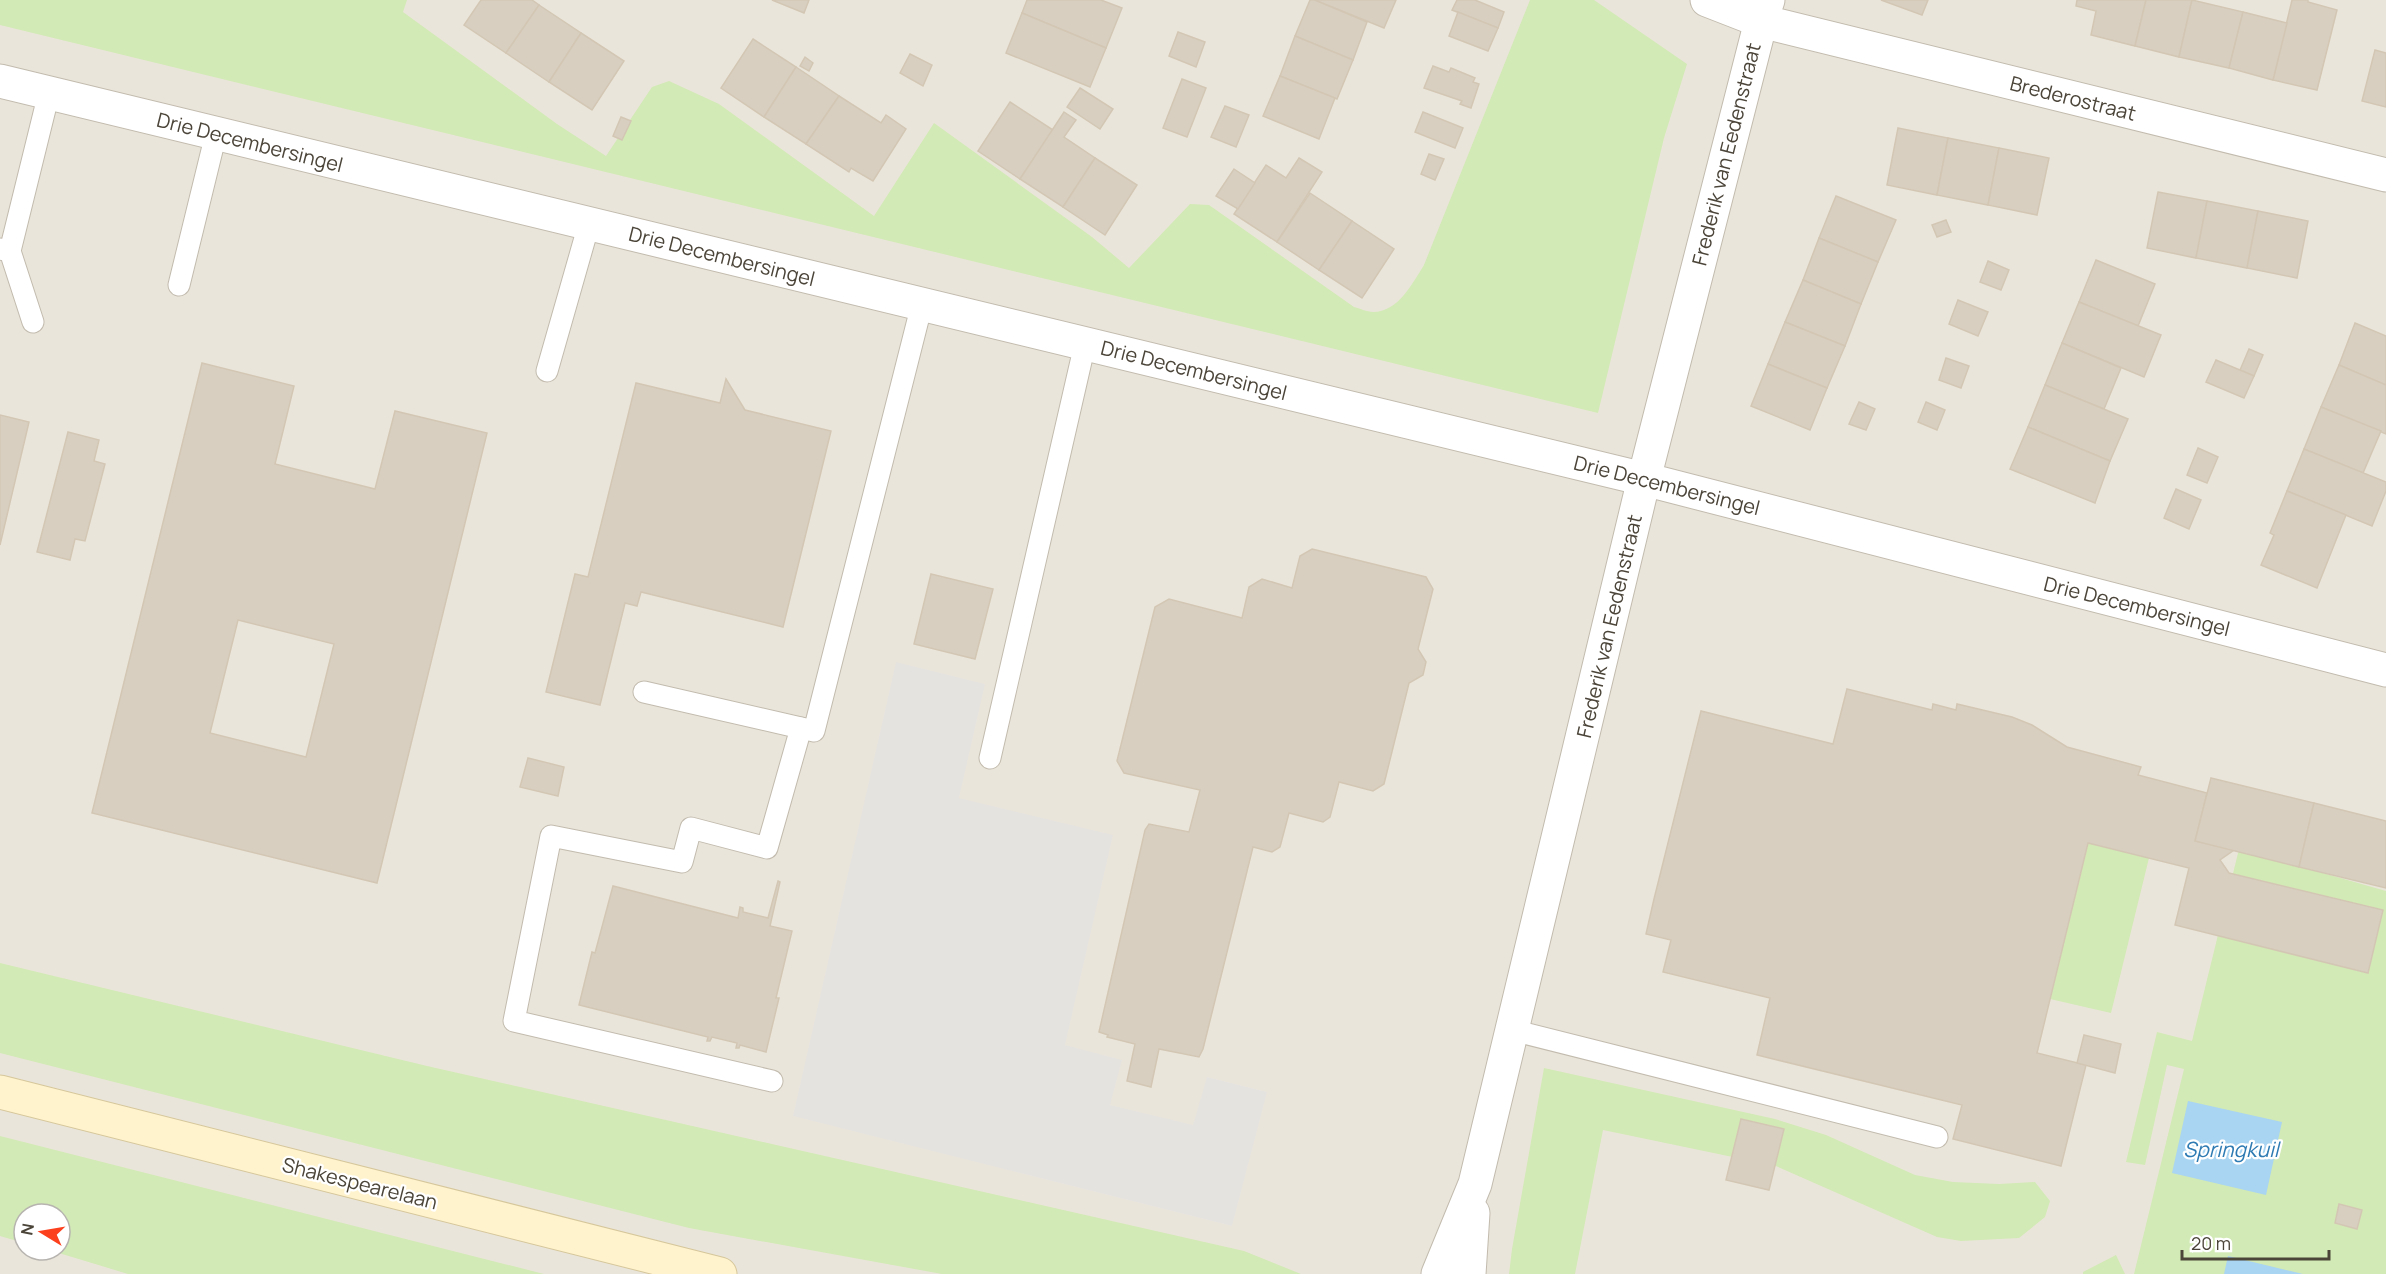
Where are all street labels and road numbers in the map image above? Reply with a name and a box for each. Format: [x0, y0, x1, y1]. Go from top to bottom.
street label: Frederik van Eedenstraat [1685, 40, 1767, 268]
street label: Brederostraat [2007, 69, 2139, 127]
street label: Drie Decembersingel [154, 106, 346, 178]
street label: Drie Decembersingel [626, 220, 818, 292]
street label: Drie Decembersingel [1098, 334, 1290, 406]
street label: Drie Decembersingel [1571, 449, 1763, 521]
street label: Frederik van Eedenstraat [1570, 512, 1648, 740]
street label: Drie Decembersingel [2041, 570, 2233, 642]
street label: Shakespearelaan [280, 1151, 440, 1215]

